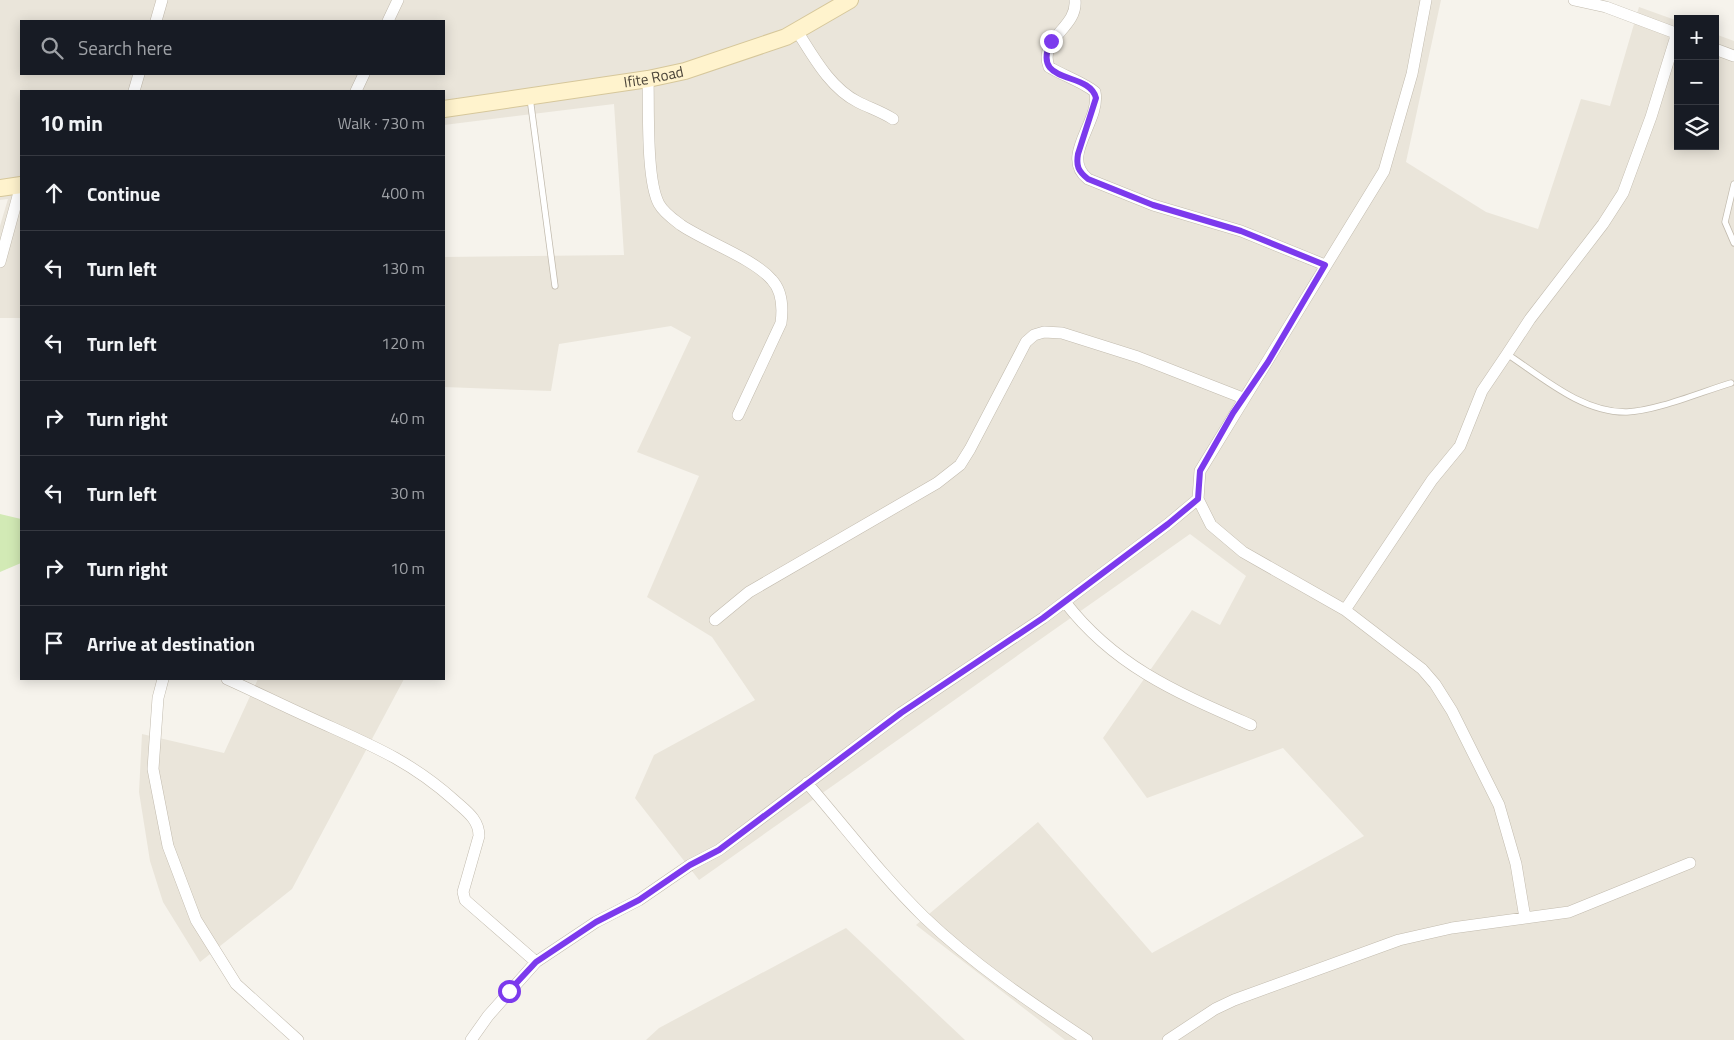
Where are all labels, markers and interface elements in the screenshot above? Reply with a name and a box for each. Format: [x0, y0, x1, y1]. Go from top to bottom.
map controls [1674, 15, 1719, 150]
button: + [1674, 15, 1719, 60]
search box [20, 20, 445, 75]
route end [1040, 30, 1063, 53]
text: Search here [78, 33, 172, 62]
icon: search [38, 34, 66, 62]
street label: Ifite Road [622, 60, 686, 93]
button: − [1674, 60, 1719, 105]
button: layers [1674, 105, 1719, 150]
text: 10 min [40, 107, 103, 139]
text: Walk · 730 m [337, 111, 425, 135]
icon: ahead [40, 179, 68, 207]
text: Continue [87, 179, 160, 208]
text: 400 m [381, 181, 425, 205]
icon: left [40, 254, 68, 282]
text: Turn left [87, 254, 157, 283]
text: 130 m [381, 256, 425, 280]
icon: left [40, 329, 68, 357]
text: Turn left [87, 329, 157, 358]
text: 120 m [381, 331, 425, 355]
icon: right [40, 404, 68, 432]
text: Turn right [87, 404, 168, 433]
text: 40 m [390, 406, 425, 430]
icon: left [40, 479, 68, 507]
text: Turn left [87, 479, 157, 508]
text: 30 m [390, 481, 425, 505]
icon: right [40, 554, 68, 582]
text: Turn right [87, 554, 168, 583]
text: 10 m [390, 556, 425, 580]
icon: arrive [40, 629, 68, 657]
text: Arrive at destination [87, 629, 255, 658]
route start [498, 980, 521, 1003]

